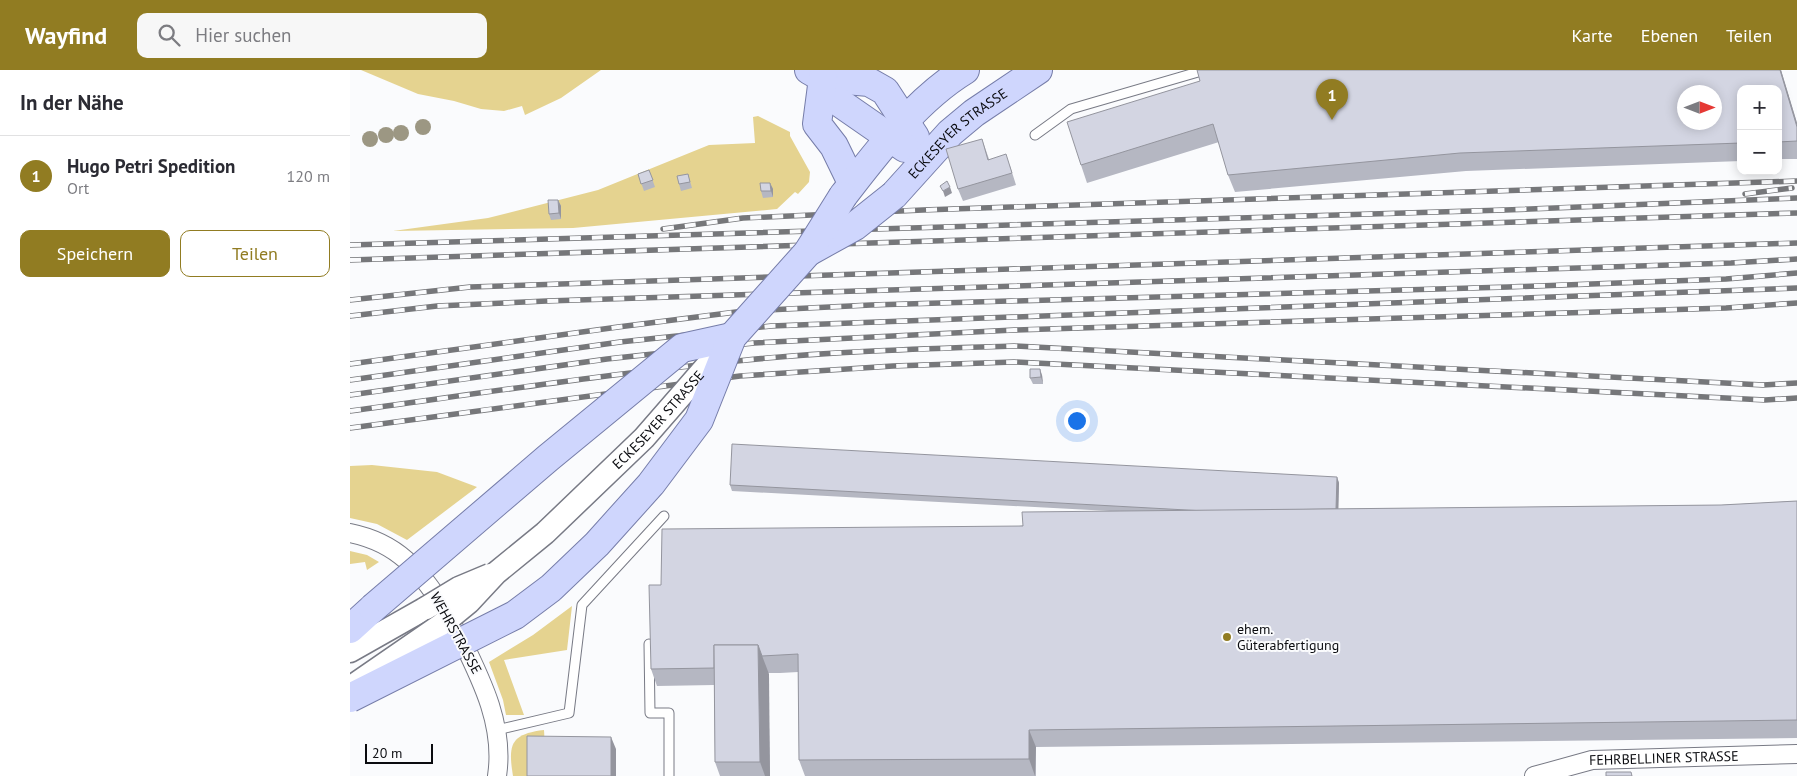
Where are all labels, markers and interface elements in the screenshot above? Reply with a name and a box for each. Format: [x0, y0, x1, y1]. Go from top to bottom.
search box [137, 13, 487, 58]
text: Wayfind [25, 20, 107, 51]
icon: search [155, 21, 183, 49]
text: Hier suchen [195, 23, 292, 47]
text: Karte [1572, 24, 1613, 47]
text: Ebenen [1641, 24, 1698, 47]
text: Teilen [1726, 24, 1772, 47]
pin: 1 [1316, 79, 1348, 120]
street label: ECKESEYER STRASSE [904, 84, 1011, 182]
north arrow [1677, 85, 1722, 130]
map controls [1737, 85, 1782, 175]
button: + [1737, 85, 1782, 130]
text: In der Nähe [20, 89, 124, 116]
button: − [1737, 130, 1782, 175]
text: Hugo Petri Spedition [67, 154, 235, 178]
text: 1 [31, 166, 41, 186]
text: 120 m [287, 166, 330, 186]
text: Ort [67, 178, 89, 198]
button: Speichern [20, 230, 170, 277]
button: Teilen [180, 230, 330, 277]
street label: ECKESEYER STRASSE [608, 367, 708, 473]
your location [1064, 408, 1090, 434]
street label: WEHRSTRASSE [426, 589, 486, 677]
place label: ehem. Güterabfertigung [1237, 620, 1339, 654]
marker: ehem. Güterabfertigung [1221, 631, 1233, 643]
scale bar [365, 741, 432, 764]
text: 20 m [372, 744, 402, 762]
street label: FEHRBELLINER STRASSE [1589, 747, 1739, 769]

